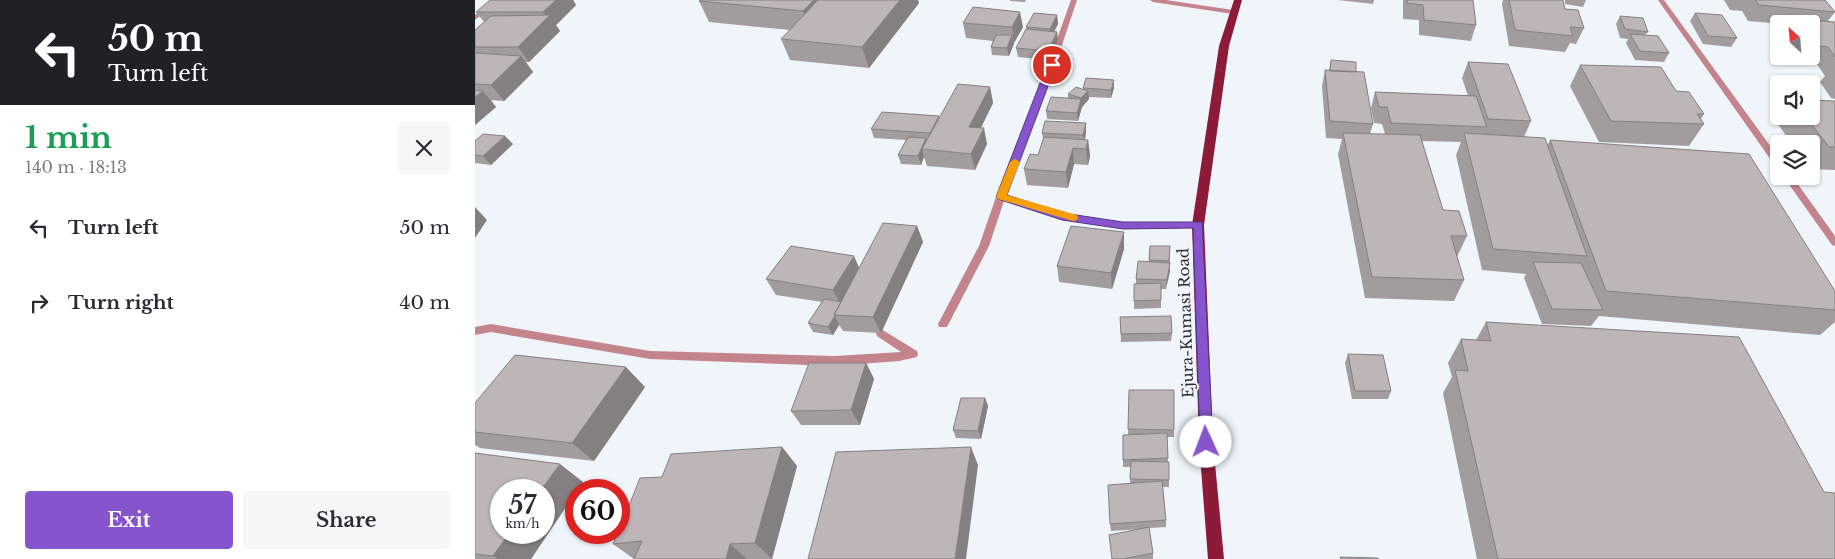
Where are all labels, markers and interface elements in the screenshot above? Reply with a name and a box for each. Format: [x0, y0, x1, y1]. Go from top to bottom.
north arrow [1770, 15, 1820, 65]
map controls [1770, 15, 1820, 185]
text: 50 m [108, 17, 203, 60]
icon: left [25, 20, 90, 85]
pin [1031, 44, 1073, 86]
icon: arrive [1038, 51, 1066, 79]
text: Turn left [108, 60, 208, 87]
button: sound [1770, 75, 1820, 125]
text: 1 min [25, 119, 112, 156]
button: close [398, 122, 450, 174]
button: layers [1770, 135, 1820, 185]
text: 140 m · 18:13 [25, 157, 127, 177]
icon: left [25, 214, 53, 242]
text: Turn left [68, 216, 159, 239]
text: 50 m [400, 216, 450, 239]
street label: Ejura-Kumasi Road [1173, 248, 1198, 398]
icon: right [25, 289, 53, 317]
text: Turn right [68, 291, 174, 314]
text: 40 m [399, 291, 450, 314]
position arrow [1179, 415, 1231, 467]
speed limit sign: 60 [565, 479, 630, 544]
text: 57 [509, 490, 536, 521]
button: Exit [25, 491, 233, 549]
button: Share [243, 491, 450, 549]
text: km/h [505, 516, 540, 531]

